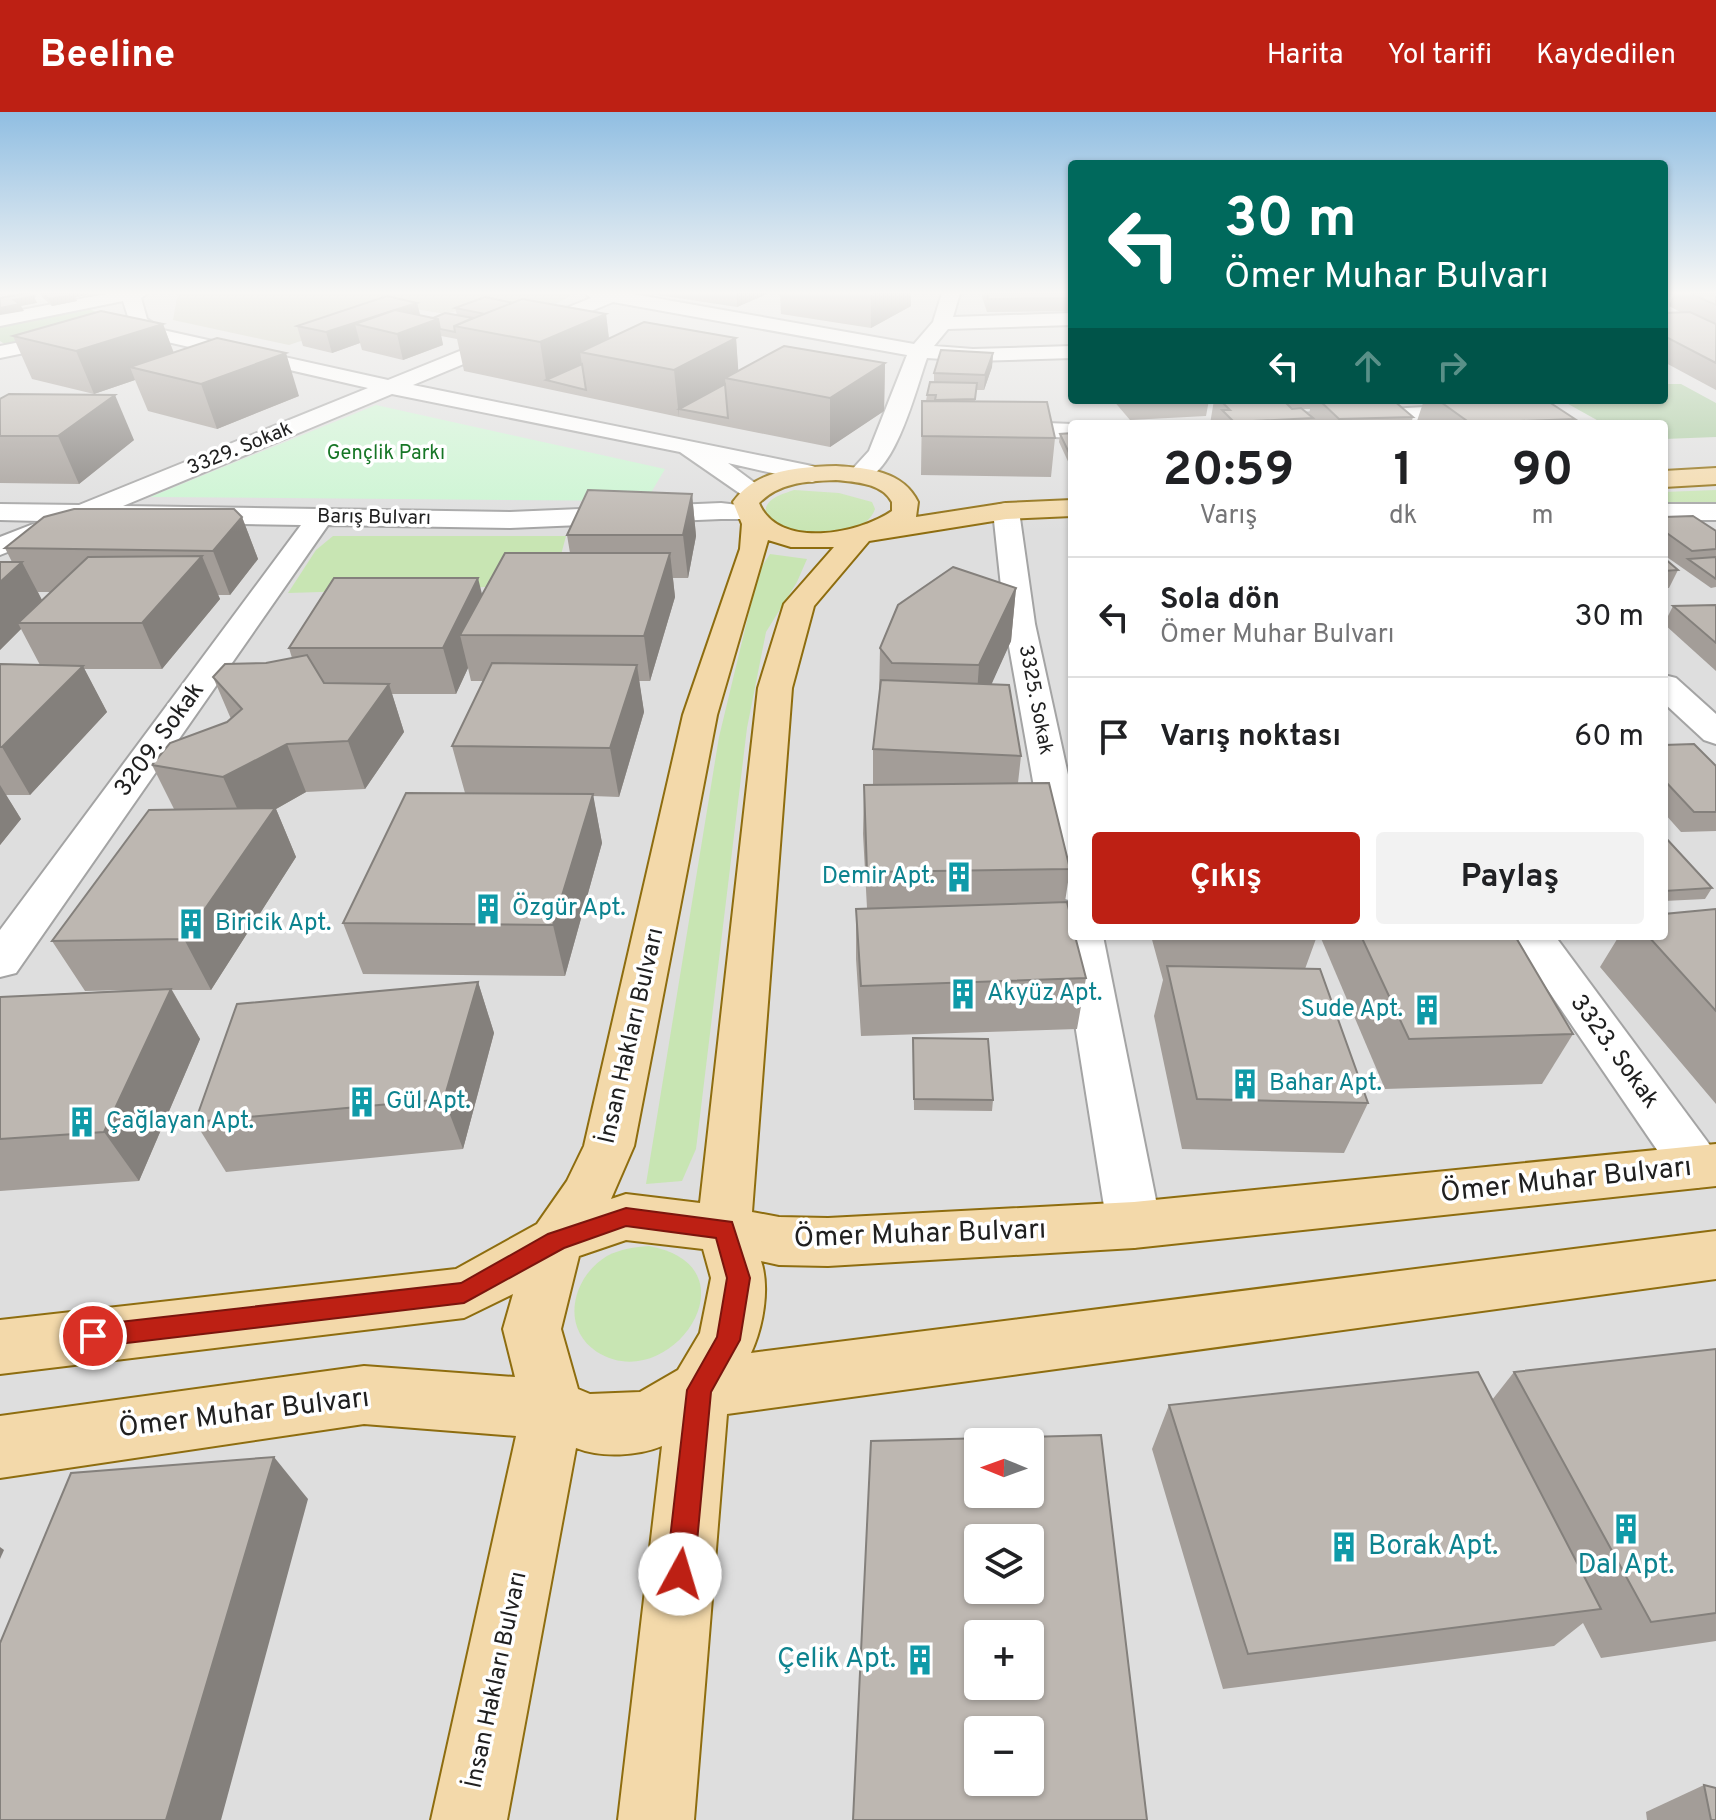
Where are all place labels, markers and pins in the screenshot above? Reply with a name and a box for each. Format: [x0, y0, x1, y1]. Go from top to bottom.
building icon: Demir Apt. [942, 860, 976, 894]
place label: Demir Apt. [822, 862, 935, 892]
building icon: Özgür Apt. [471, 892, 505, 926]
place label: Özgür Apt. [512, 892, 626, 924]
building icon: Biricik Apt. [174, 907, 208, 941]
place label: Biricik Apt. [215, 909, 331, 939]
building icon: Akyüz Apt. [946, 977, 980, 1011]
place label: Akyüz Apt. [987, 979, 1102, 1009]
building icon: Sude Apt. [1410, 993, 1444, 1027]
place label: Sude Apt. [1301, 995, 1403, 1025]
building icon: Bahar Apt. [1228, 1067, 1262, 1101]
place label: Bahar Apt. [1269, 1069, 1382, 1099]
building icon: Gül Apt. [345, 1085, 379, 1119]
place label: Gül Apt. [386, 1087, 471, 1117]
building icon: Çağlayan Apt. [65, 1105, 99, 1139]
place label: Çağlayan Apt. [106, 1107, 254, 1137]
pin [59, 1302, 127, 1370]
building icon: Dal Apt. [1609, 1512, 1643, 1546]
place label: Borak Apt. [1368, 1529, 1498, 1565]
building icon: Borak Apt. [1327, 1530, 1361, 1564]
place label: Dal Apt. [1578, 1548, 1675, 1584]
place label: Çelik Apt. [777, 1642, 896, 1678]
building icon: Çelik Apt. [903, 1643, 937, 1677]

